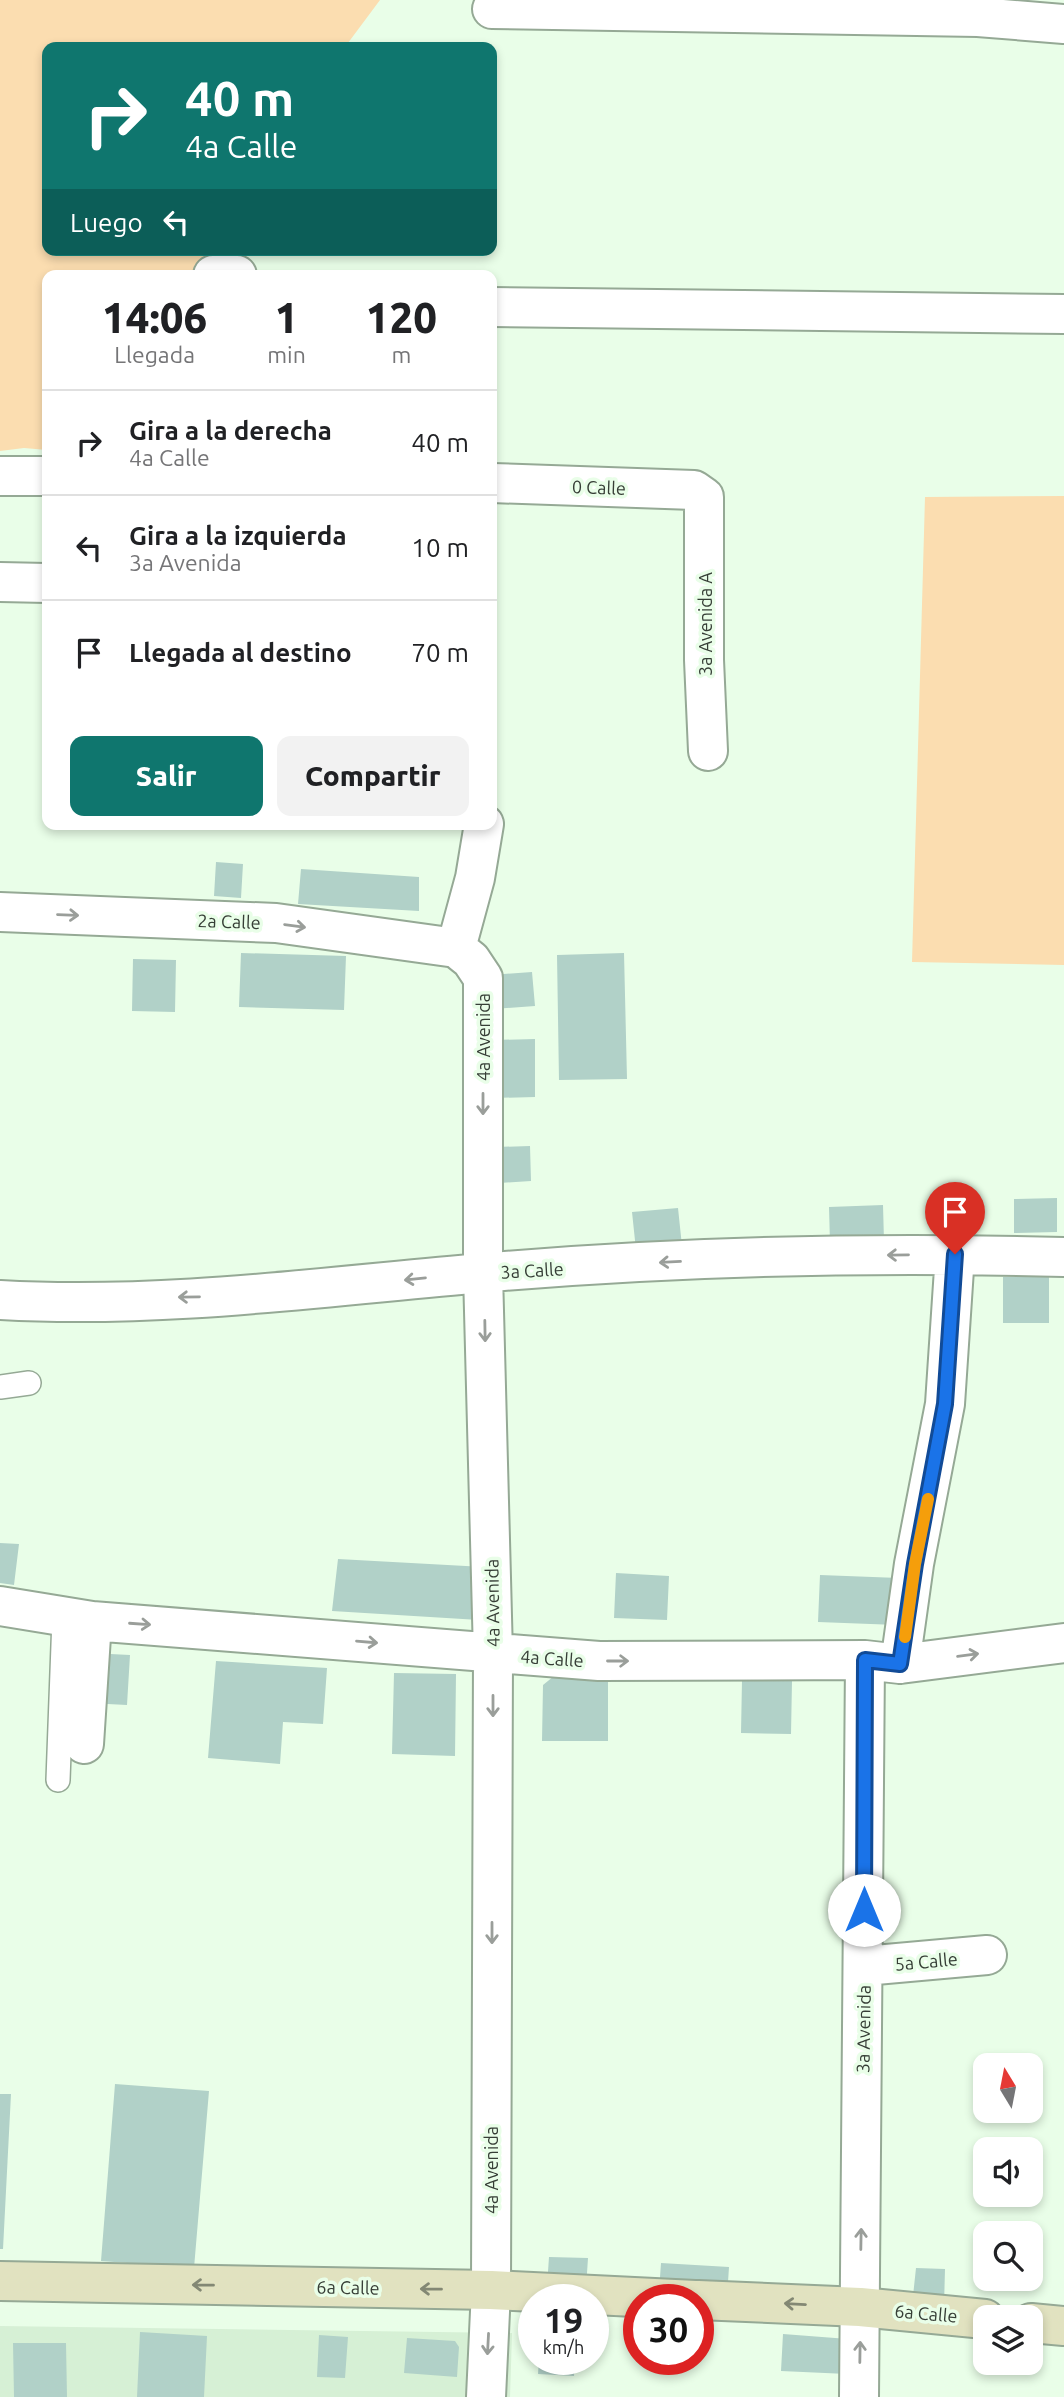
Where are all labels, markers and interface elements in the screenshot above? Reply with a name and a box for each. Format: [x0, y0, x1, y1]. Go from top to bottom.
icon: right [70, 70, 161, 161]
text: 40 m [185, 70, 294, 125]
text: 4a Calle [185, 128, 297, 164]
icon: left [157, 203, 195, 241]
text: Luego [70, 208, 143, 237]
text: 14:06 [102, 294, 207, 341]
text: 1 [275, 294, 298, 341]
text: 120 [366, 294, 437, 341]
text: Llegada [114, 342, 195, 367]
text: min [267, 342, 306, 367]
text: m [391, 342, 411, 367]
text: Gira a la derecha [129, 416, 332, 445]
icon: right [70, 424, 108, 462]
text: 40 m [411, 428, 469, 457]
text: 4a Calle [129, 445, 210, 470]
street label: 0 Calle [572, 476, 626, 498]
text: Gira a la izquierda [129, 521, 347, 550]
icon: left [70, 529, 108, 567]
text: 10 m [411, 533, 469, 562]
text: 3a Avenida [129, 550, 242, 575]
street label: 3a Avenida A [695, 572, 715, 676]
icon: arrive [70, 634, 108, 672]
text: Llegada al destino [129, 638, 352, 667]
text: 70 m [411, 638, 469, 667]
button: Salir [70, 736, 263, 816]
button: Compartir [277, 736, 469, 816]
one-way arrow [56, 908, 79, 921]
street label: 2a Calle [197, 910, 261, 932]
one-way arrow [283, 920, 306, 933]
street label: 4a Avenida [473, 993, 493, 1081]
one-way arrow [476, 1092, 490, 1115]
pin [925, 1182, 985, 1254]
icon: arrive [936, 1193, 974, 1231]
one-way arrow [887, 1249, 910, 1262]
one-way arrow [659, 1256, 682, 1269]
street label: 3a Calle [500, 1258, 564, 1282]
one-way arrow [405, 1273, 427, 1286]
one-way arrow [177, 1291, 200, 1304]
one-way arrow [478, 1319, 491, 1342]
street label: 4a Avenida [481, 1559, 503, 1647]
one-way arrow [129, 1618, 151, 1631]
one-way arrow [355, 1636, 378, 1649]
street label: 4a Calle [520, 1646, 584, 1670]
one-way arrow [956, 1649, 978, 1662]
one-way arrow [607, 1654, 630, 1668]
one-way arrow [486, 1694, 500, 1717]
position arrow [827, 1873, 901, 1947]
one-way arrow [485, 1921, 499, 1944]
street label: 5a Calle [894, 1948, 958, 1974]
street label: 3a Avenida [852, 1985, 874, 2073]
north arrow [973, 2053, 1043, 2123]
map controls [973, 2053, 1043, 2375]
street label: 4a Avenida [481, 2126, 501, 2214]
button: sound [973, 2137, 1043, 2207]
button: search [973, 2221, 1043, 2291]
one-way arrow [854, 2228, 868, 2251]
street label: 6a Calle [316, 2276, 380, 2298]
one-way arrow [192, 2278, 215, 2291]
one-way arrow [420, 2282, 443, 2296]
speed limit sign: 30 [623, 2284, 714, 2375]
one-way arrow [784, 2298, 807, 2311]
text: 19 [544, 2300, 583, 2340]
street label: 6a Calle [894, 2300, 958, 2326]
button: layers [973, 2305, 1043, 2375]
one-way arrow [482, 2332, 495, 2355]
text: km/h [543, 2337, 584, 2357]
one-way arrow [853, 2341, 866, 2364]

